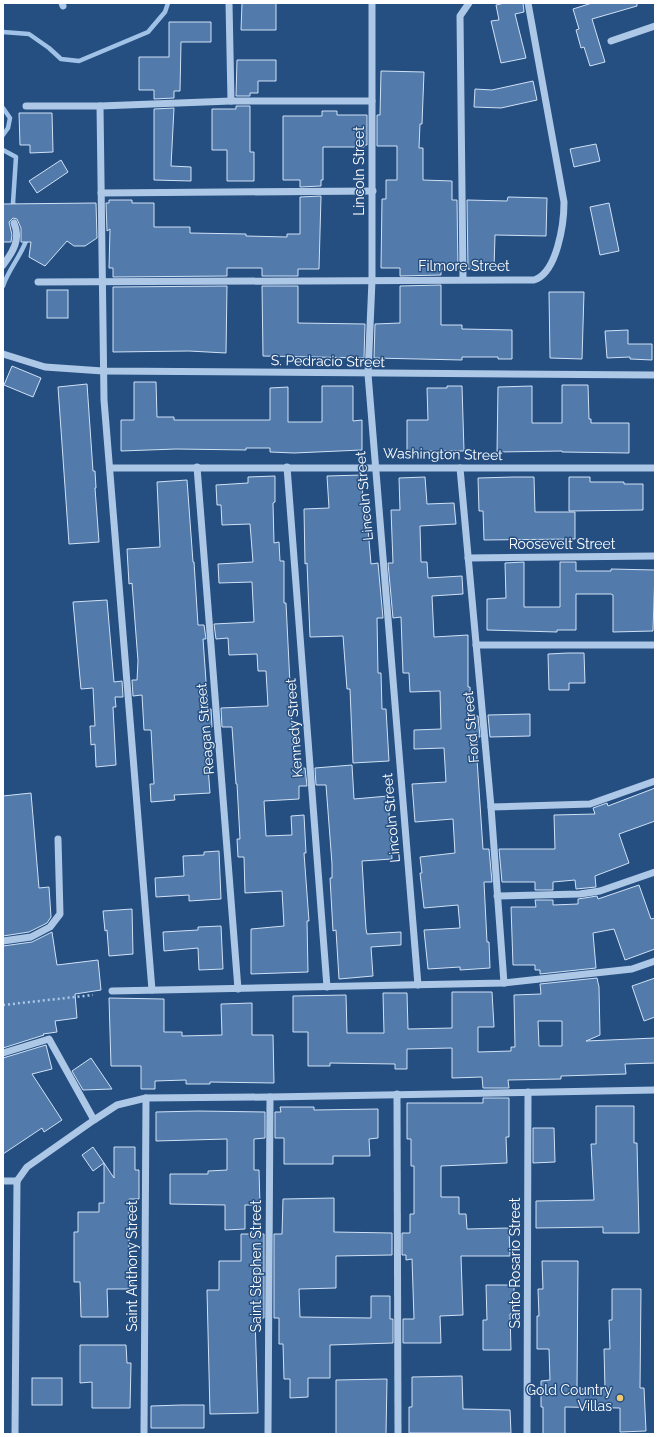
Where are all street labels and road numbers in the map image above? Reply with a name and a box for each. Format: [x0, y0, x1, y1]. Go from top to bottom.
street label: Lincoln Street [351, 126, 367, 216]
street label: Filmore Street [418, 258, 510, 274]
street label: S. Pedracio Street [271, 352, 386, 370]
street label: Washington Street [383, 445, 503, 463]
street label: Lincoln Street [352, 450, 376, 541]
street label: Roosevelt Street [509, 536, 616, 552]
street label: Kennedy Street [283, 677, 305, 778]
street label: Reagan Street [193, 682, 217, 775]
street label: Ford Street [460, 690, 482, 764]
street label: Lincoln Street [379, 772, 403, 863]
street label: Santo Rosario Street [507, 1197, 523, 1329]
street label: Saint Anthony Street [124, 1200, 140, 1332]
street label: Saint Stephen Street [248, 1200, 264, 1332]

